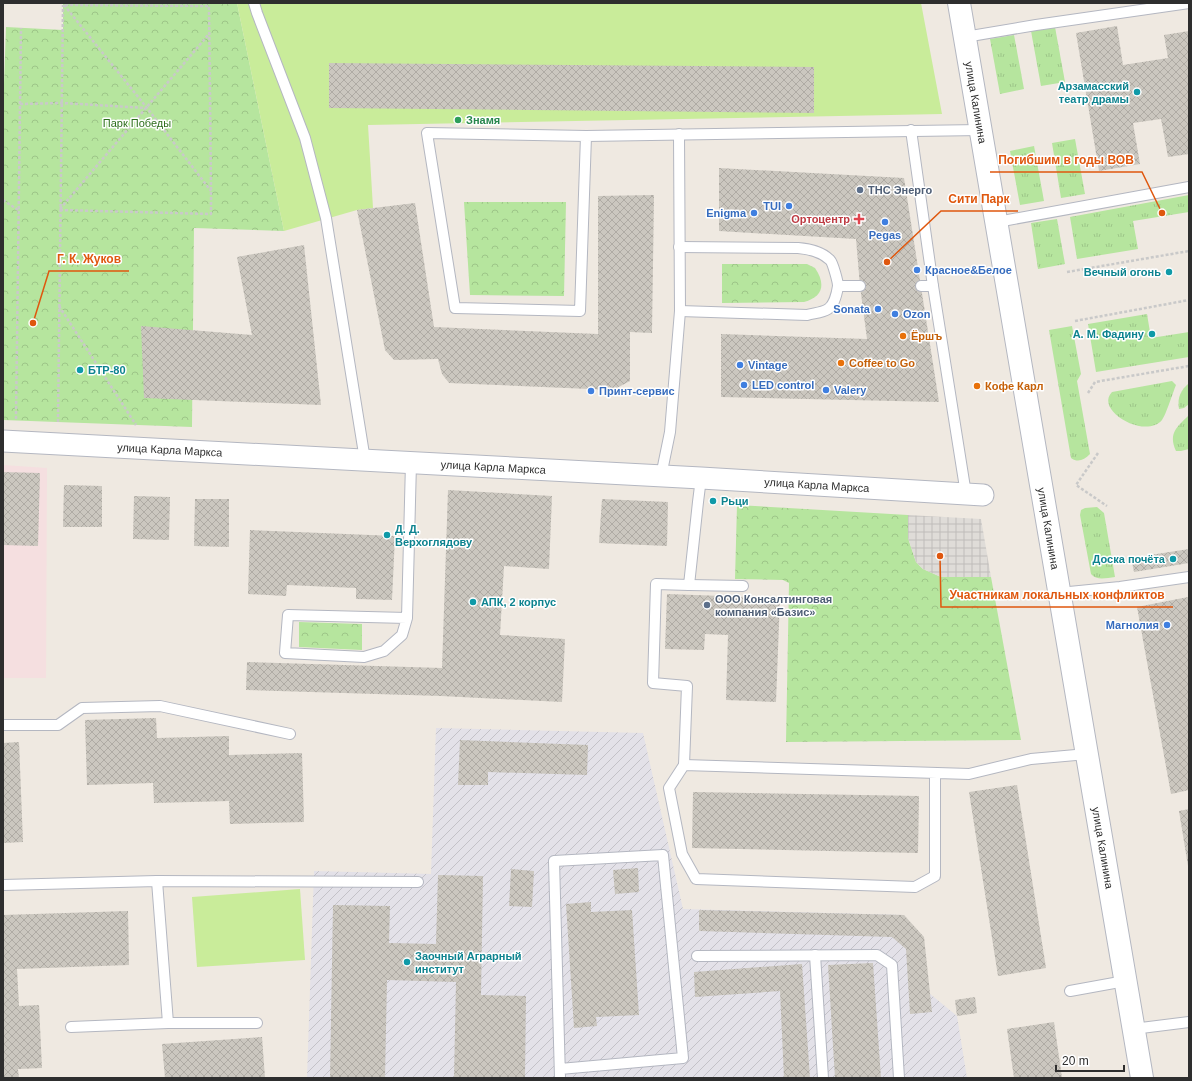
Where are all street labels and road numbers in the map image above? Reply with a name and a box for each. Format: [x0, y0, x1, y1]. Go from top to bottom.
street label: улица Калинина [963, 61, 989, 145]
street label: улица Карла Маркса [117, 441, 224, 459]
street label: улица Карла Маркса [440, 458, 547, 476]
street label: улица Карла Маркса [764, 476, 871, 494]
street label: улица Калинина [1036, 487, 1061, 571]
street label: улица Калинина [1090, 806, 1116, 891]

